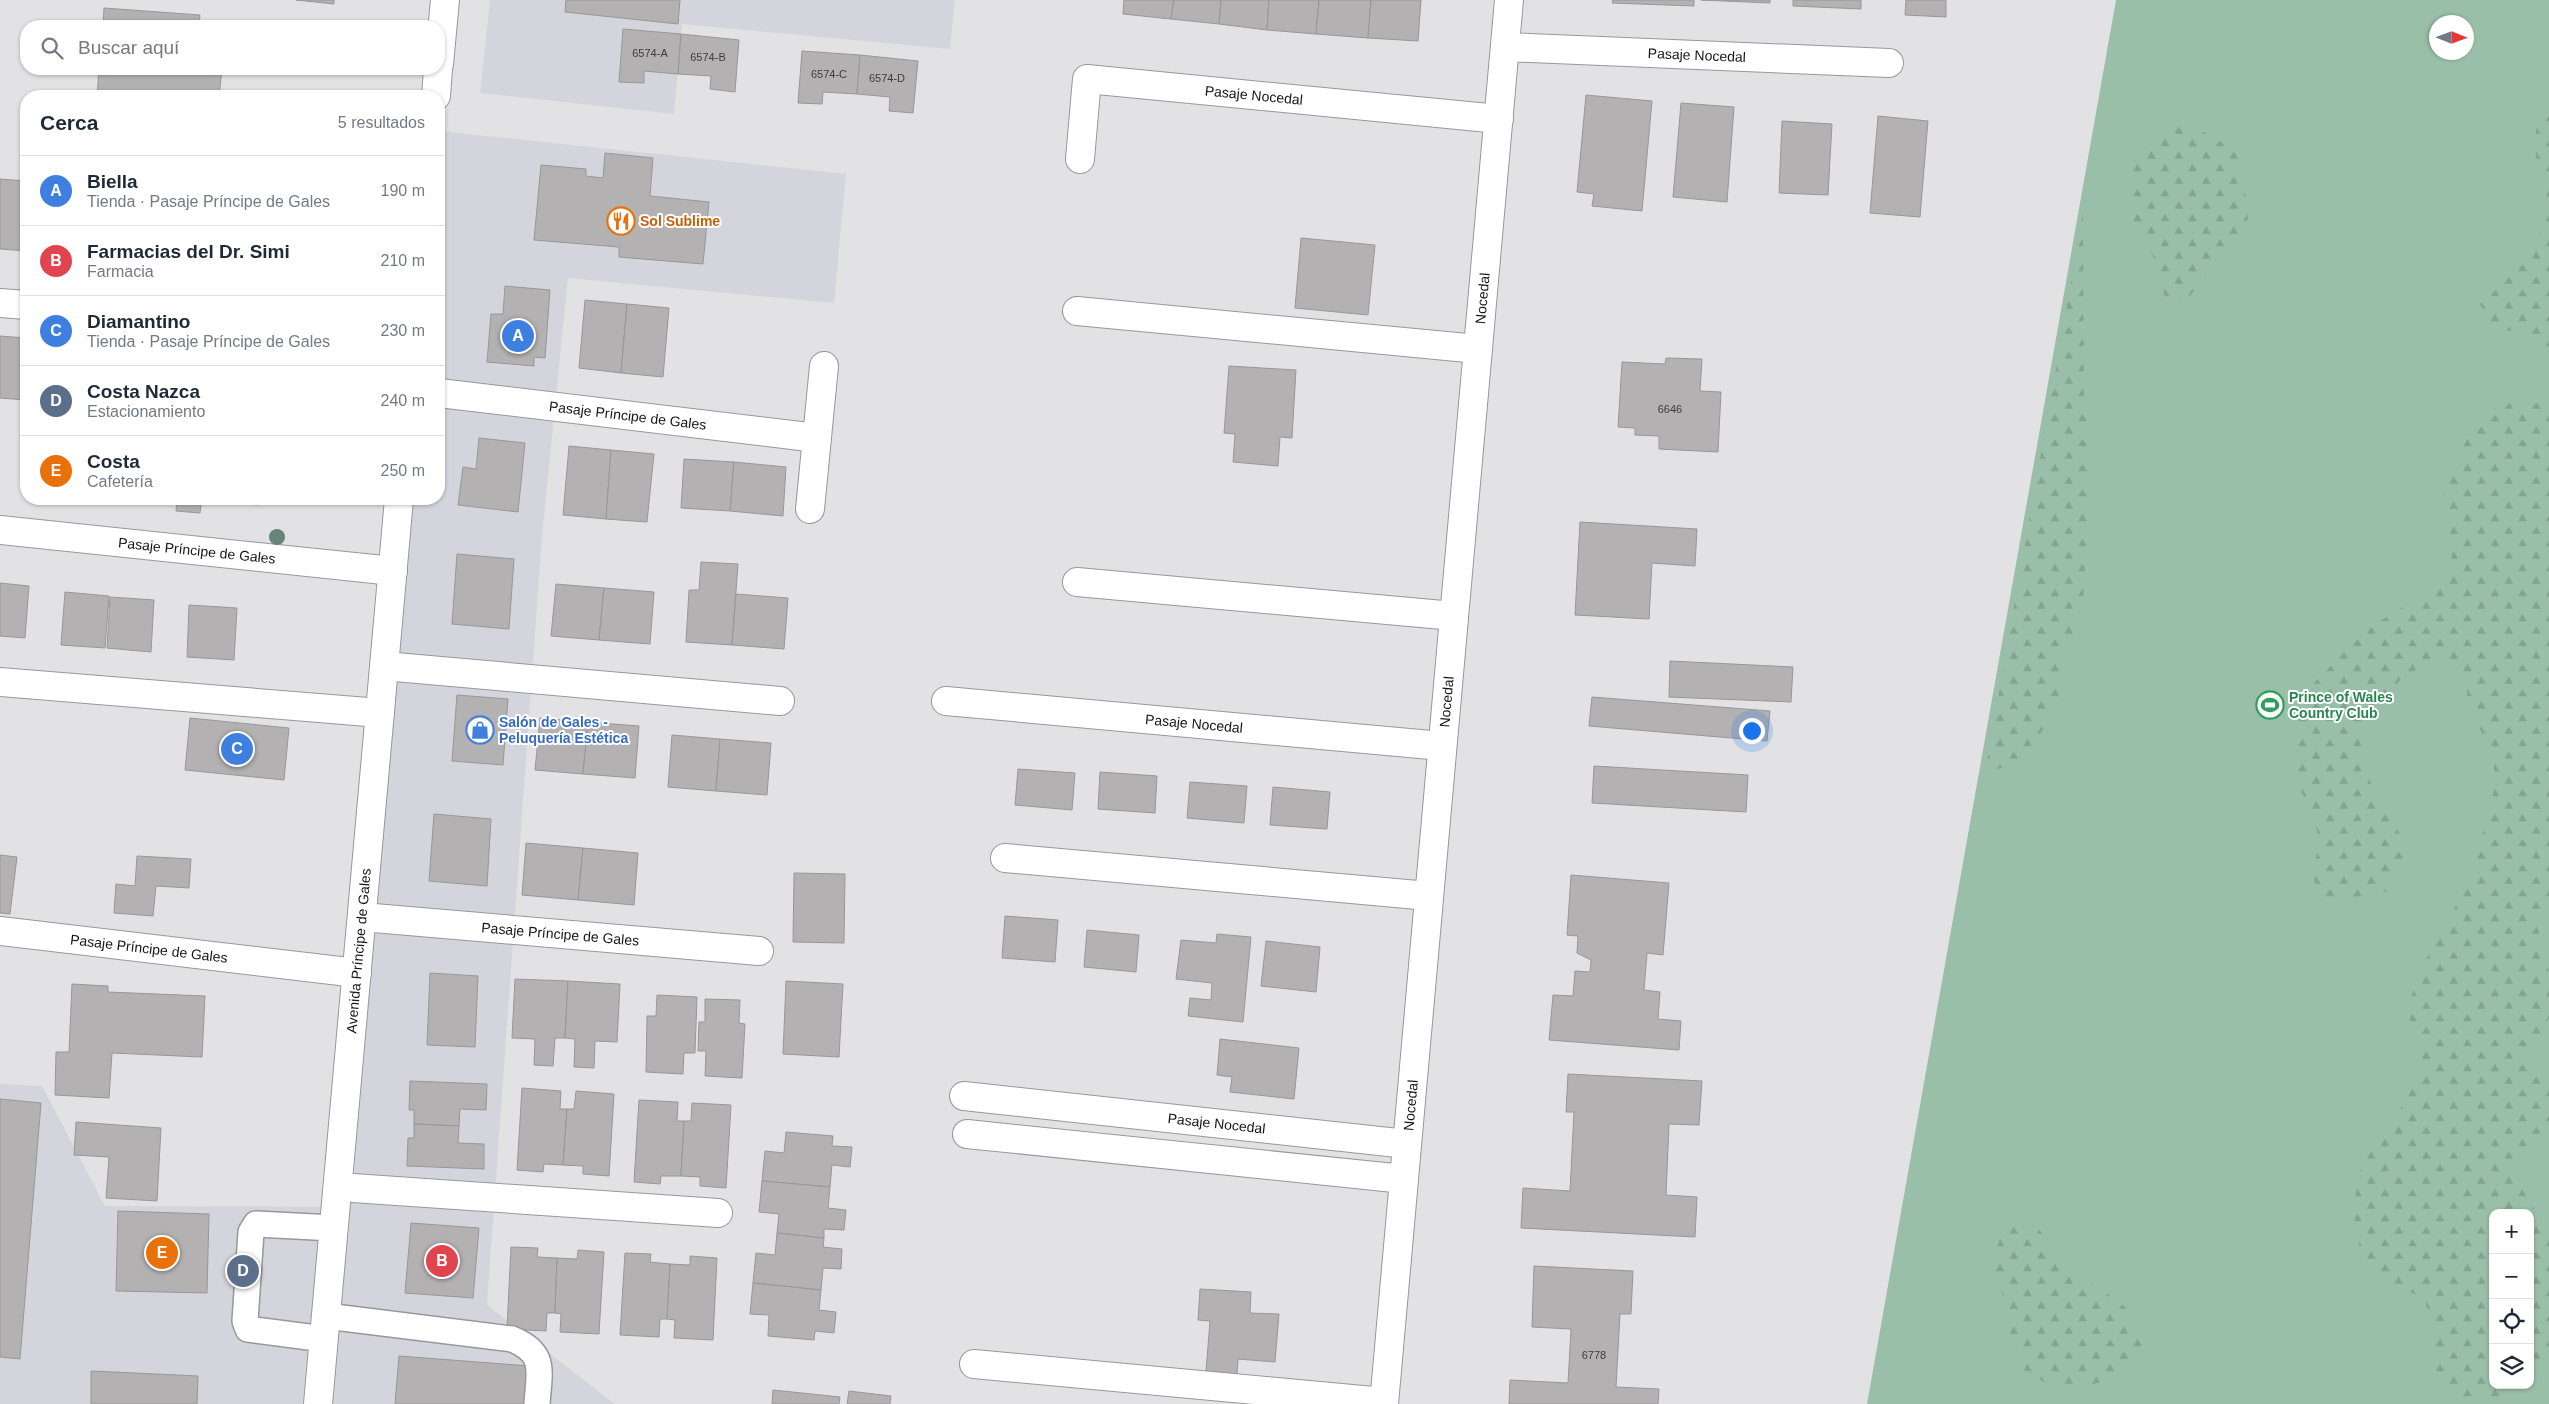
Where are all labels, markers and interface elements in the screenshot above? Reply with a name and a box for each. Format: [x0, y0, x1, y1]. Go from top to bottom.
north arrow [2429, 15, 2474, 60]
search box [20, 20, 445, 75]
icon: search [38, 34, 66, 62]
text: Buscar aquí [78, 37, 179, 58]
street label: Pasaje Nocedal [1647, 45, 1746, 65]
house number: 6574-A [632, 47, 668, 59]
house number: 6574-B [690, 51, 726, 63]
house number: 6574-C [811, 68, 847, 80]
house number: 6574-D [869, 72, 905, 84]
street label: Pasaje Nocedal [1204, 82, 1304, 108]
text: Cerca [40, 111, 98, 134]
text: 5 resultados [338, 114, 425, 131]
text: Biella [87, 171, 138, 192]
text: A [50, 182, 62, 199]
text: 190 m [381, 182, 425, 199]
text: Tienda · Pasaje Príncipe de Gales [87, 193, 330, 210]
restaurant icon: Sol Sublime [606, 206, 636, 236]
place label: Sol Sublime [640, 213, 720, 229]
text: Farmacias del Dr. Simi [87, 241, 290, 262]
text: B [50, 252, 62, 269]
text: 210 m [381, 252, 425, 269]
text: Farmacia [87, 263, 154, 280]
street label: Nocedal [1472, 272, 1493, 325]
text: Diamantino [87, 311, 190, 332]
pin: A [502, 317, 534, 355]
text: C [50, 322, 62, 339]
text: 230 m [381, 322, 425, 339]
text: Tienda · Pasaje Príncipe de Gales [87, 333, 330, 350]
text: Costa Nazca [87, 381, 200, 402]
text: D [50, 392, 62, 409]
text: 240 m [381, 392, 425, 409]
street label: Pasaje Príncipe de Gales [548, 398, 707, 433]
text: Estacionamiento [87, 403, 205, 420]
house number: 6646 [1658, 403, 1682, 415]
text: Costa [87, 451, 140, 472]
text: E [51, 462, 61, 479]
text: 250 m [381, 462, 425, 479]
text: Cafetería [87, 473, 153, 490]
street label: Pasaje Príncipe de Gales [117, 534, 276, 567]
street label: Nocedal [1436, 675, 1457, 728]
place label: Prince of Wales Country Club [2289, 689, 2393, 721]
sports icon: Prince of Wales Country Club [2255, 690, 2285, 720]
street label: Pasaje Nocedal [1144, 711, 1244, 736]
place label: Salón de Gales - Peluquería Estética [499, 714, 628, 746]
shop icon: Salón de Gales - Peluquería Estética [465, 715, 495, 745]
your location [1739, 718, 1765, 744]
pin: C [221, 730, 253, 768]
street label: Avenida Príncipe de Gales [343, 868, 374, 1034]
street label: Pasaje Príncipe de Gales [481, 919, 640, 949]
street label: Pasaje Príncipe de Gales [70, 931, 228, 966]
street label: Nocedal [1400, 1079, 1421, 1132]
street label: Pasaje Nocedal [1167, 1110, 1266, 1137]
map controls [2489, 1209, 2534, 1389]
button: + [2489, 1209, 2534, 1254]
pin: E [146, 1234, 178, 1272]
pin: B [426, 1242, 458, 1280]
pin: D [227, 1252, 259, 1290]
button: − [2489, 1254, 2534, 1299]
button: locate [2489, 1299, 2534, 1344]
button: layers [2489, 1344, 2534, 1389]
house number: 6778 [1582, 1349, 1606, 1361]

